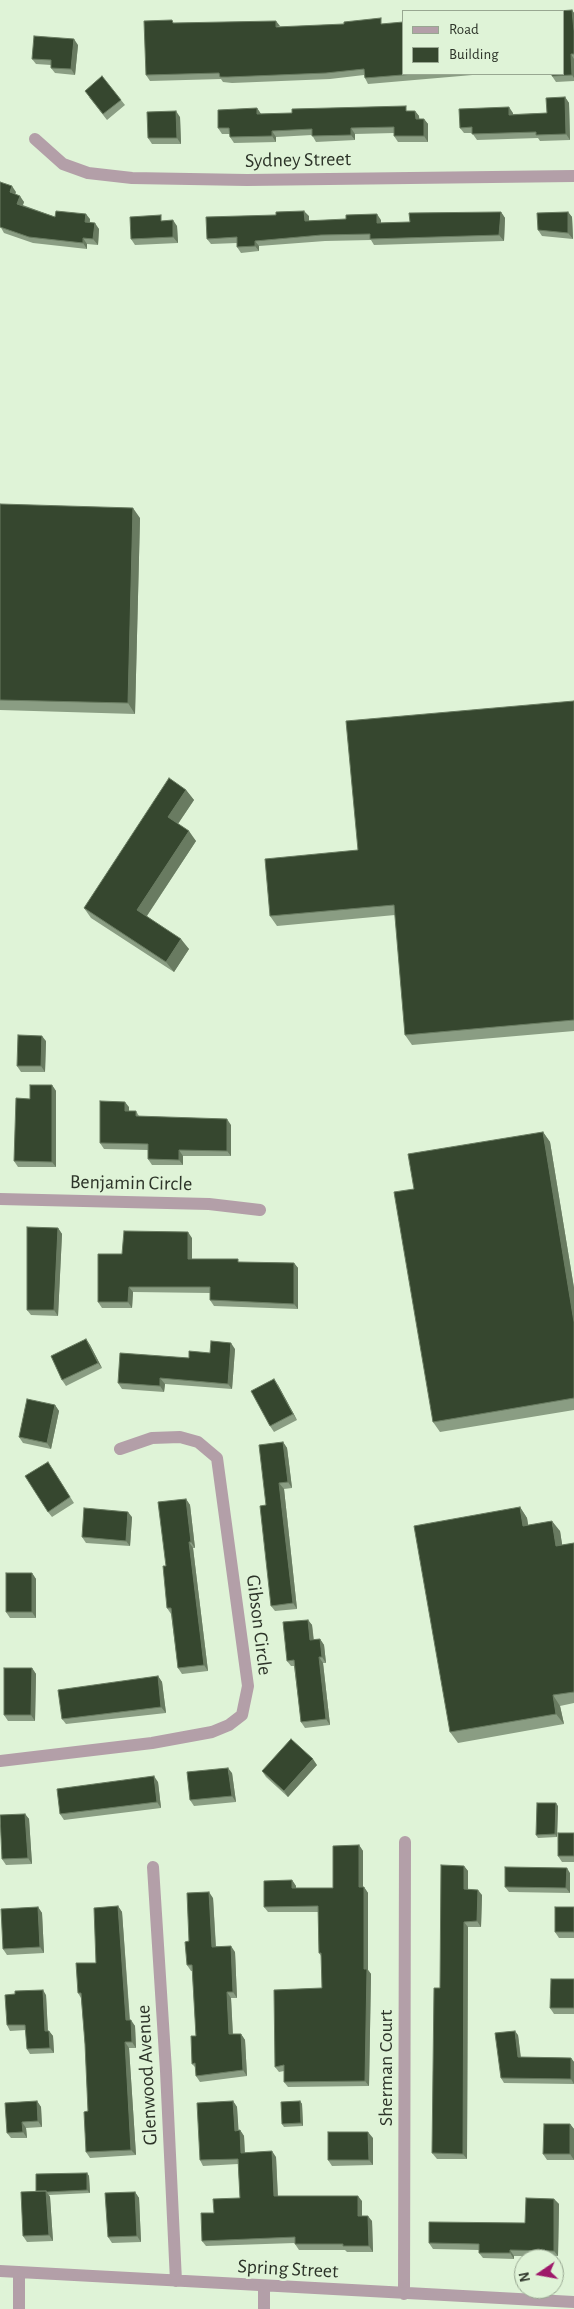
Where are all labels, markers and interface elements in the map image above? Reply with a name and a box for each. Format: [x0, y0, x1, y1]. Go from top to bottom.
legend [402, 10, 564, 75]
text: Road [449, 22, 479, 37]
text: Building [449, 47, 499, 62]
street label: Sydney Street [245, 147, 351, 173]
street label: Benjamin Circle [70, 1170, 192, 1196]
street label: Gibson Circle [241, 1573, 277, 1677]
street label: Glenwood Avenue [131, 2004, 163, 2146]
street label: Sherman Court [374, 2010, 398, 2126]
north arrow [514, 2249, 564, 2299]
street label: Spring Street [237, 2254, 339, 2284]
text: N [517, 2271, 533, 2283]

